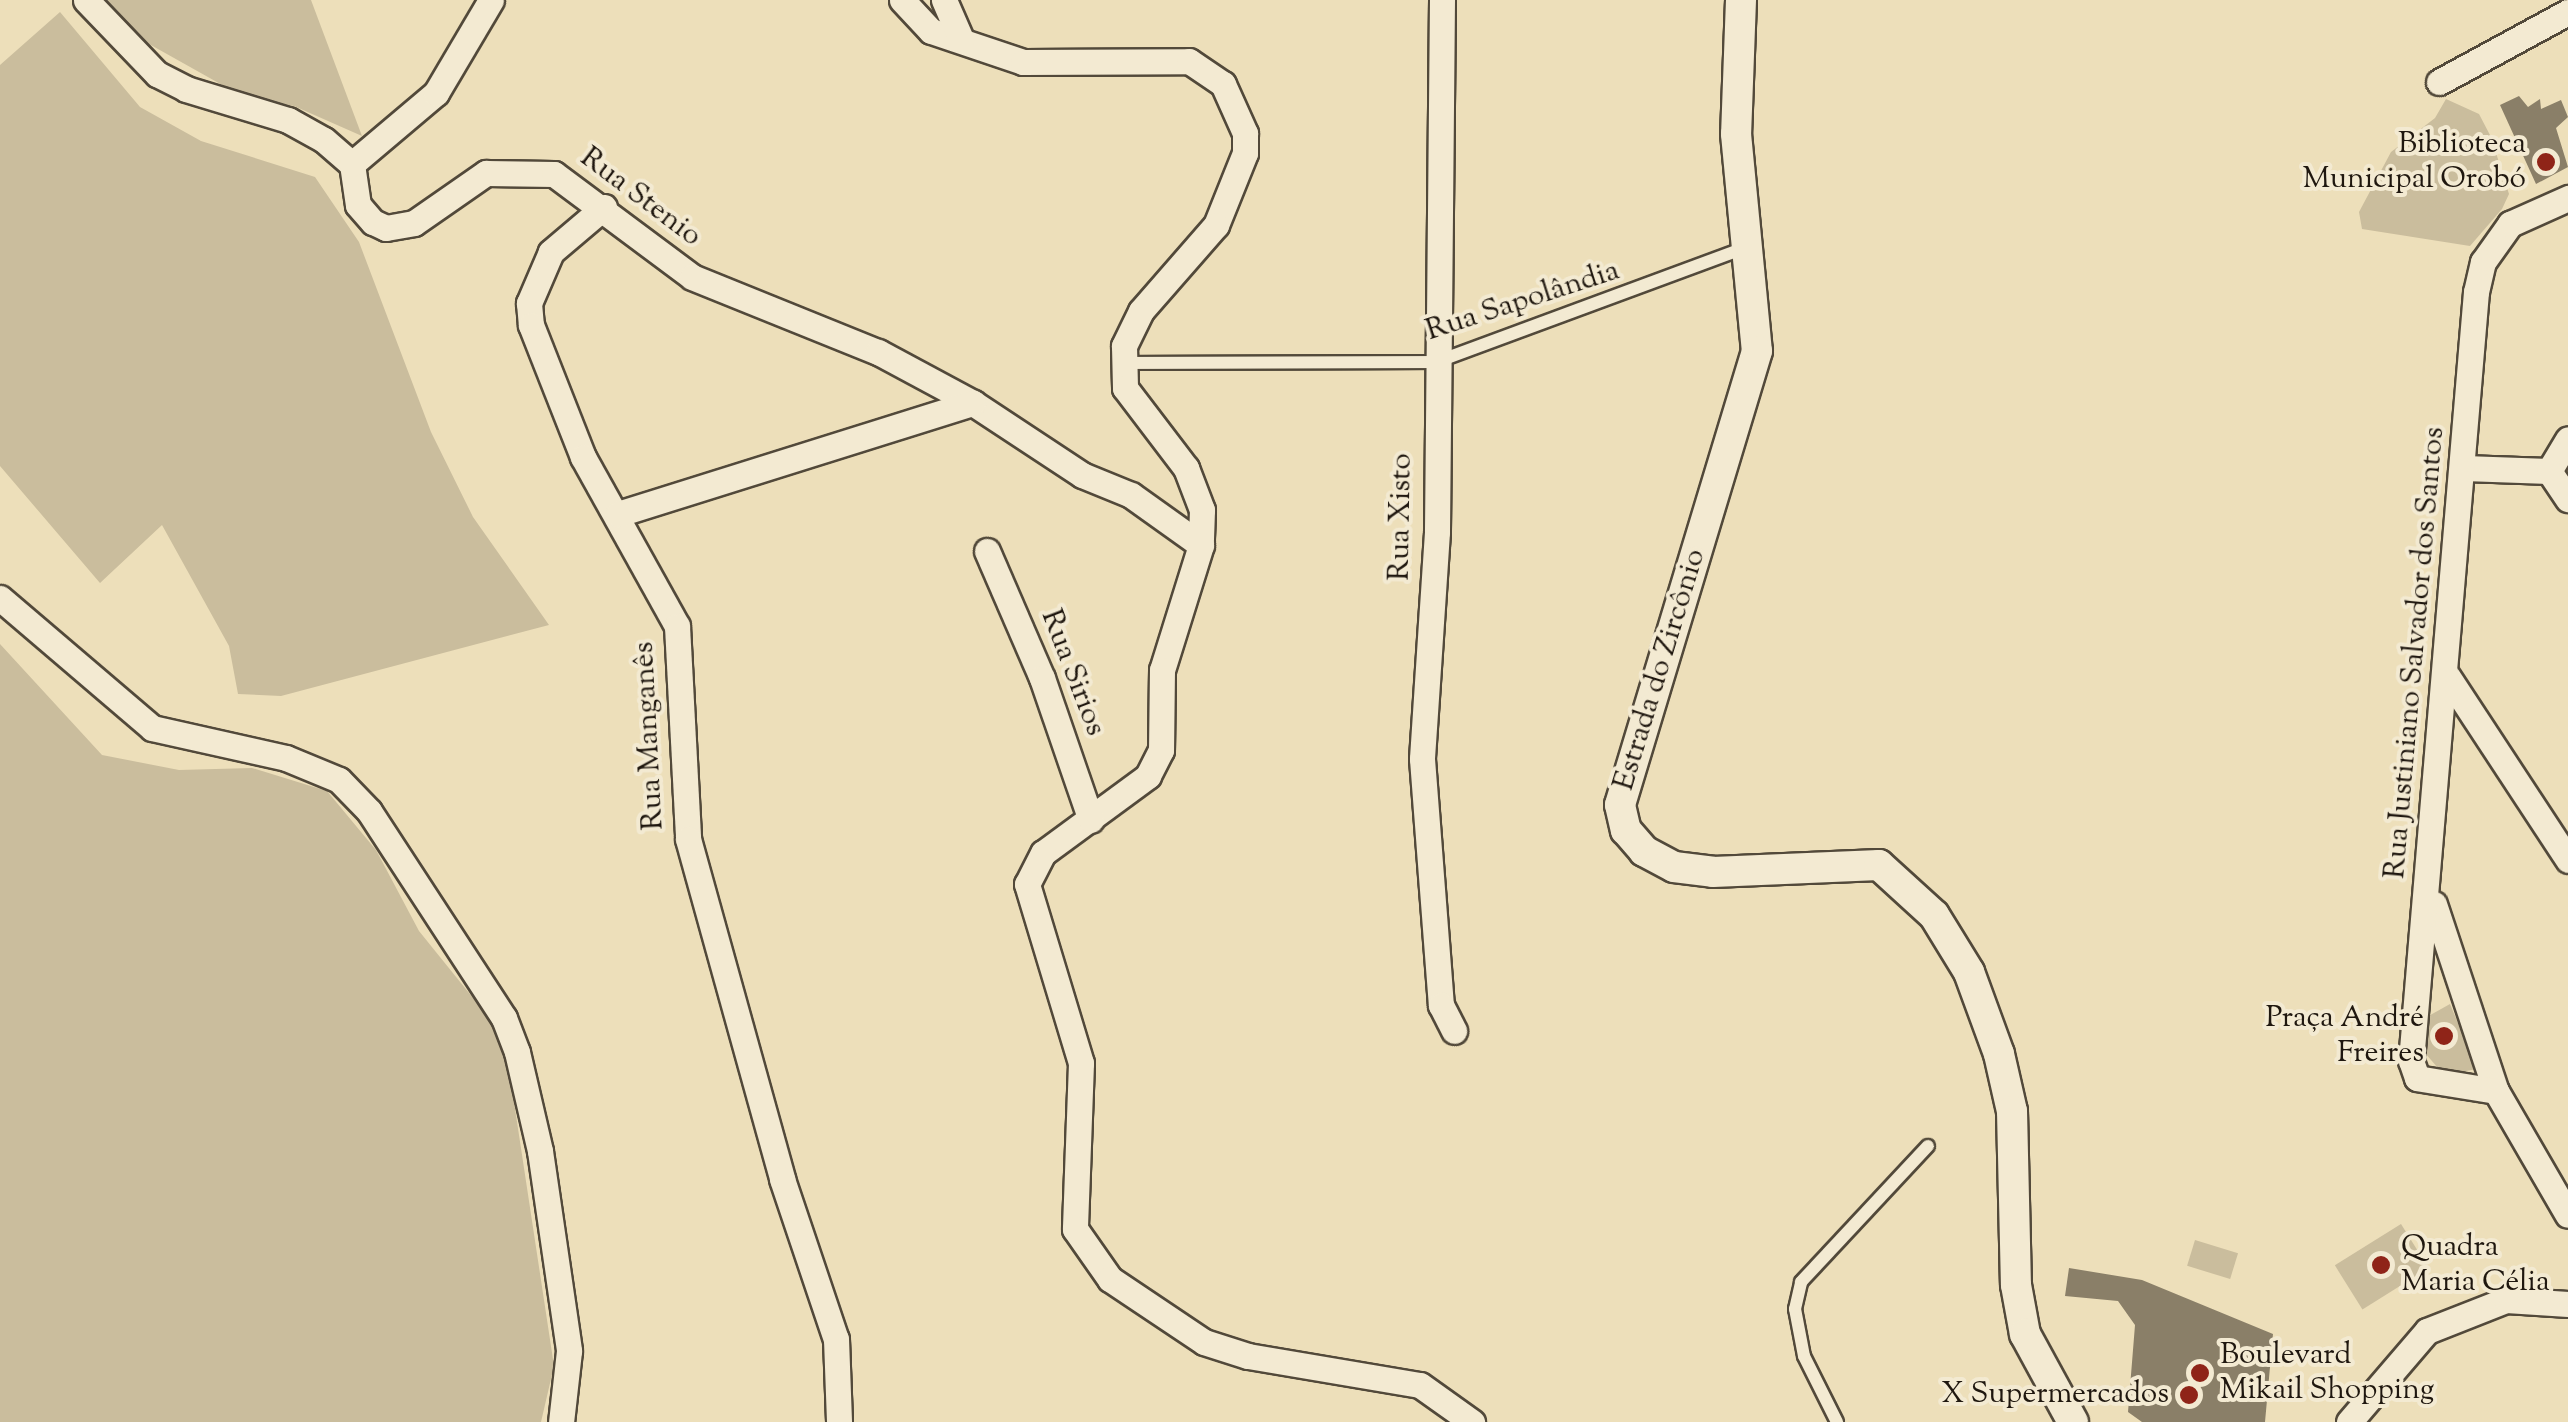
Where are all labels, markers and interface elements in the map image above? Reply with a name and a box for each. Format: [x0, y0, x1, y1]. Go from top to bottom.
place label: Biblioteca Municipal Orobó [2303, 127, 2526, 198]
street label: Rua Stenio [572, 141, 708, 255]
marker: Biblioteca Municipal Orobó [2535, 151, 2557, 173]
street label: Rua Sapolândia [1422, 254, 1624, 350]
street label: Rua Justiniano Salvador dos Santos [2378, 426, 2454, 880]
street label: Rua Xisto [1383, 453, 1421, 581]
street label: Estrada do Zircônio [1607, 545, 1715, 795]
street label: Rua Sirios [1032, 605, 1112, 741]
street label: Rua Manganês [627, 641, 673, 831]
place label: Praça André Freires [2265, 1001, 2424, 1072]
marker: Praça André Freires [2433, 1025, 2455, 1047]
place label: Quadra Maria Célia [2401, 1230, 2550, 1300]
marker: Quadra Maria Célia [2370, 1254, 2392, 1276]
place label: Boulevard Mikail Shopping [2220, 1338, 2434, 1408]
marker: Boulevard Mikail Shopping [2189, 1362, 2211, 1384]
place label: X Supermercados [1941, 1377, 2169, 1413]
marker: X Supermercados [2178, 1384, 2200, 1406]

